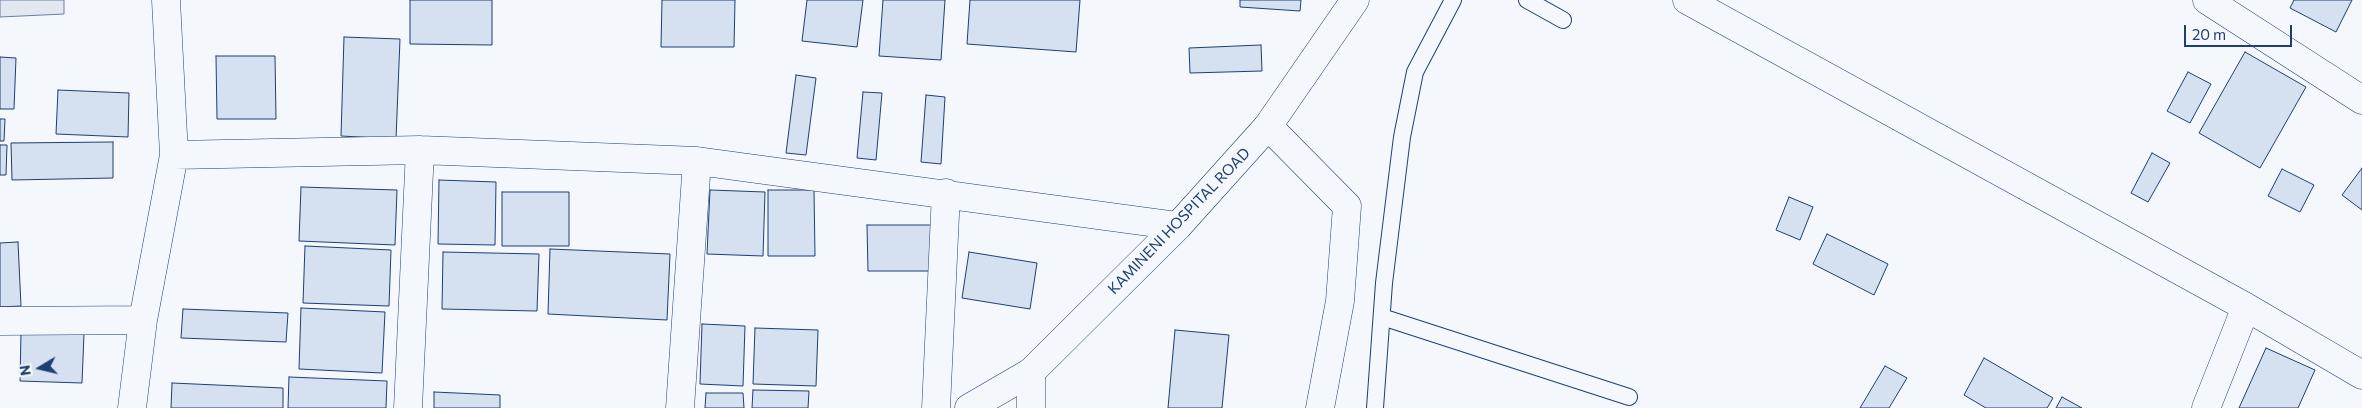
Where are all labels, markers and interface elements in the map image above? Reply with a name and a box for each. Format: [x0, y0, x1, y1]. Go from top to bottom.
scale bar [2187, 15, 2294, 47]
text: 20 m [2192, 25, 2226, 43]
street label: KAMINENI HOSPITAL ROAD [1104, 144, 1254, 298]
north arrow [15, 343, 65, 393]
text: N [15, 364, 34, 377]

